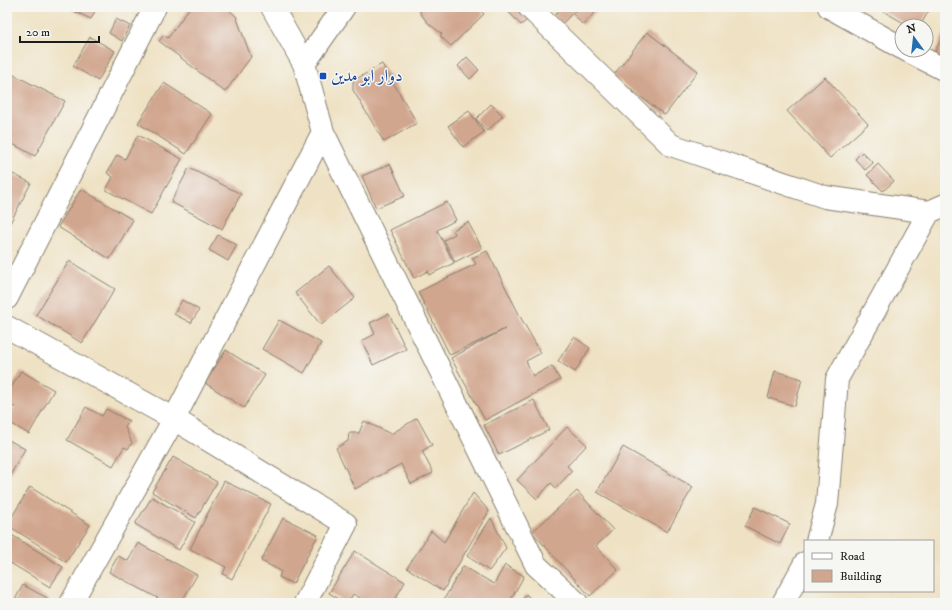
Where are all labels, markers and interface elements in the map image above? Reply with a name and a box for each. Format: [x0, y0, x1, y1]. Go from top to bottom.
scale bar [20, 18, 99, 44]
north arrow [894, 18, 934, 58]
text: N [905, 21, 918, 37]
text: 20 m [26, 25, 50, 40]
place label: دوار ابو مدين [331, 65, 403, 87]
marker: دوار ابو مدين [318, 71, 328, 81]
legend [804, 540, 934, 592]
text: Road [840, 549, 865, 564]
text: Building [840, 569, 881, 584]

